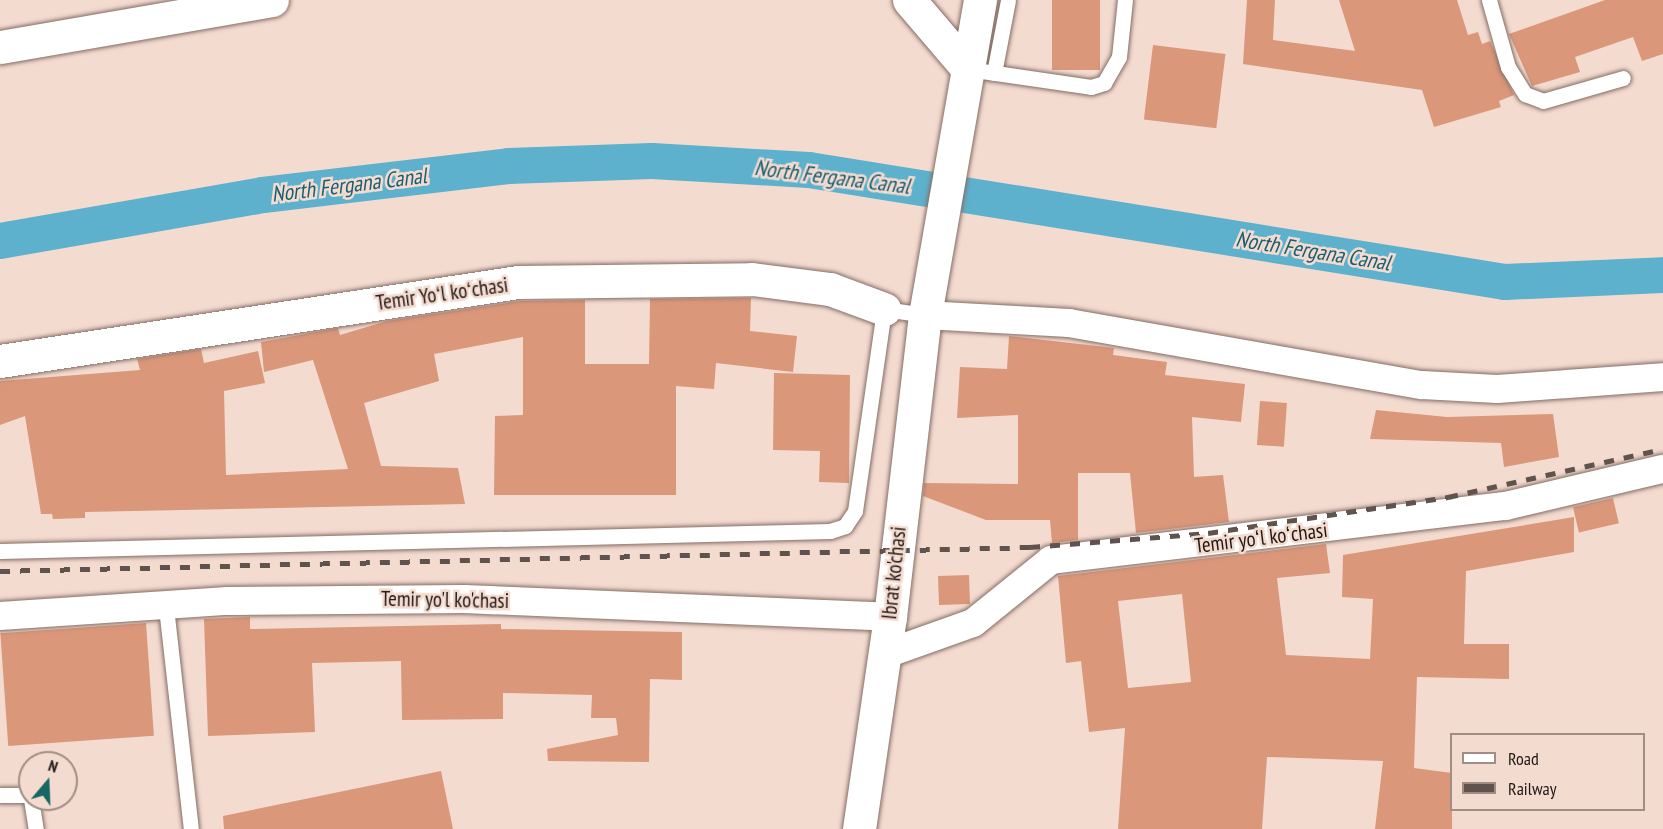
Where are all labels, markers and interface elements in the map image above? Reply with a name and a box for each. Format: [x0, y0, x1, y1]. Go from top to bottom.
water label: North Fergana Canal [753, 154, 911, 200]
water label: North Fergana Canal [270, 162, 428, 208]
water label: North Fergana Canal [1234, 226, 1392, 276]
street label: Temir Yoʻl koʻchasi [374, 272, 510, 316]
street label: Temir yoʻl koʻchasi [1193, 517, 1329, 559]
street label: Ibrat ko'chasi [877, 525, 911, 621]
street label: Temir yo'l ko'chasi [381, 586, 509, 614]
legend [1450, 733, 1645, 811]
text: Road [1508, 747, 1539, 770]
north arrow [18, 751, 78, 811]
text: N [46, 755, 61, 777]
text: Railway [1508, 777, 1557, 800]

